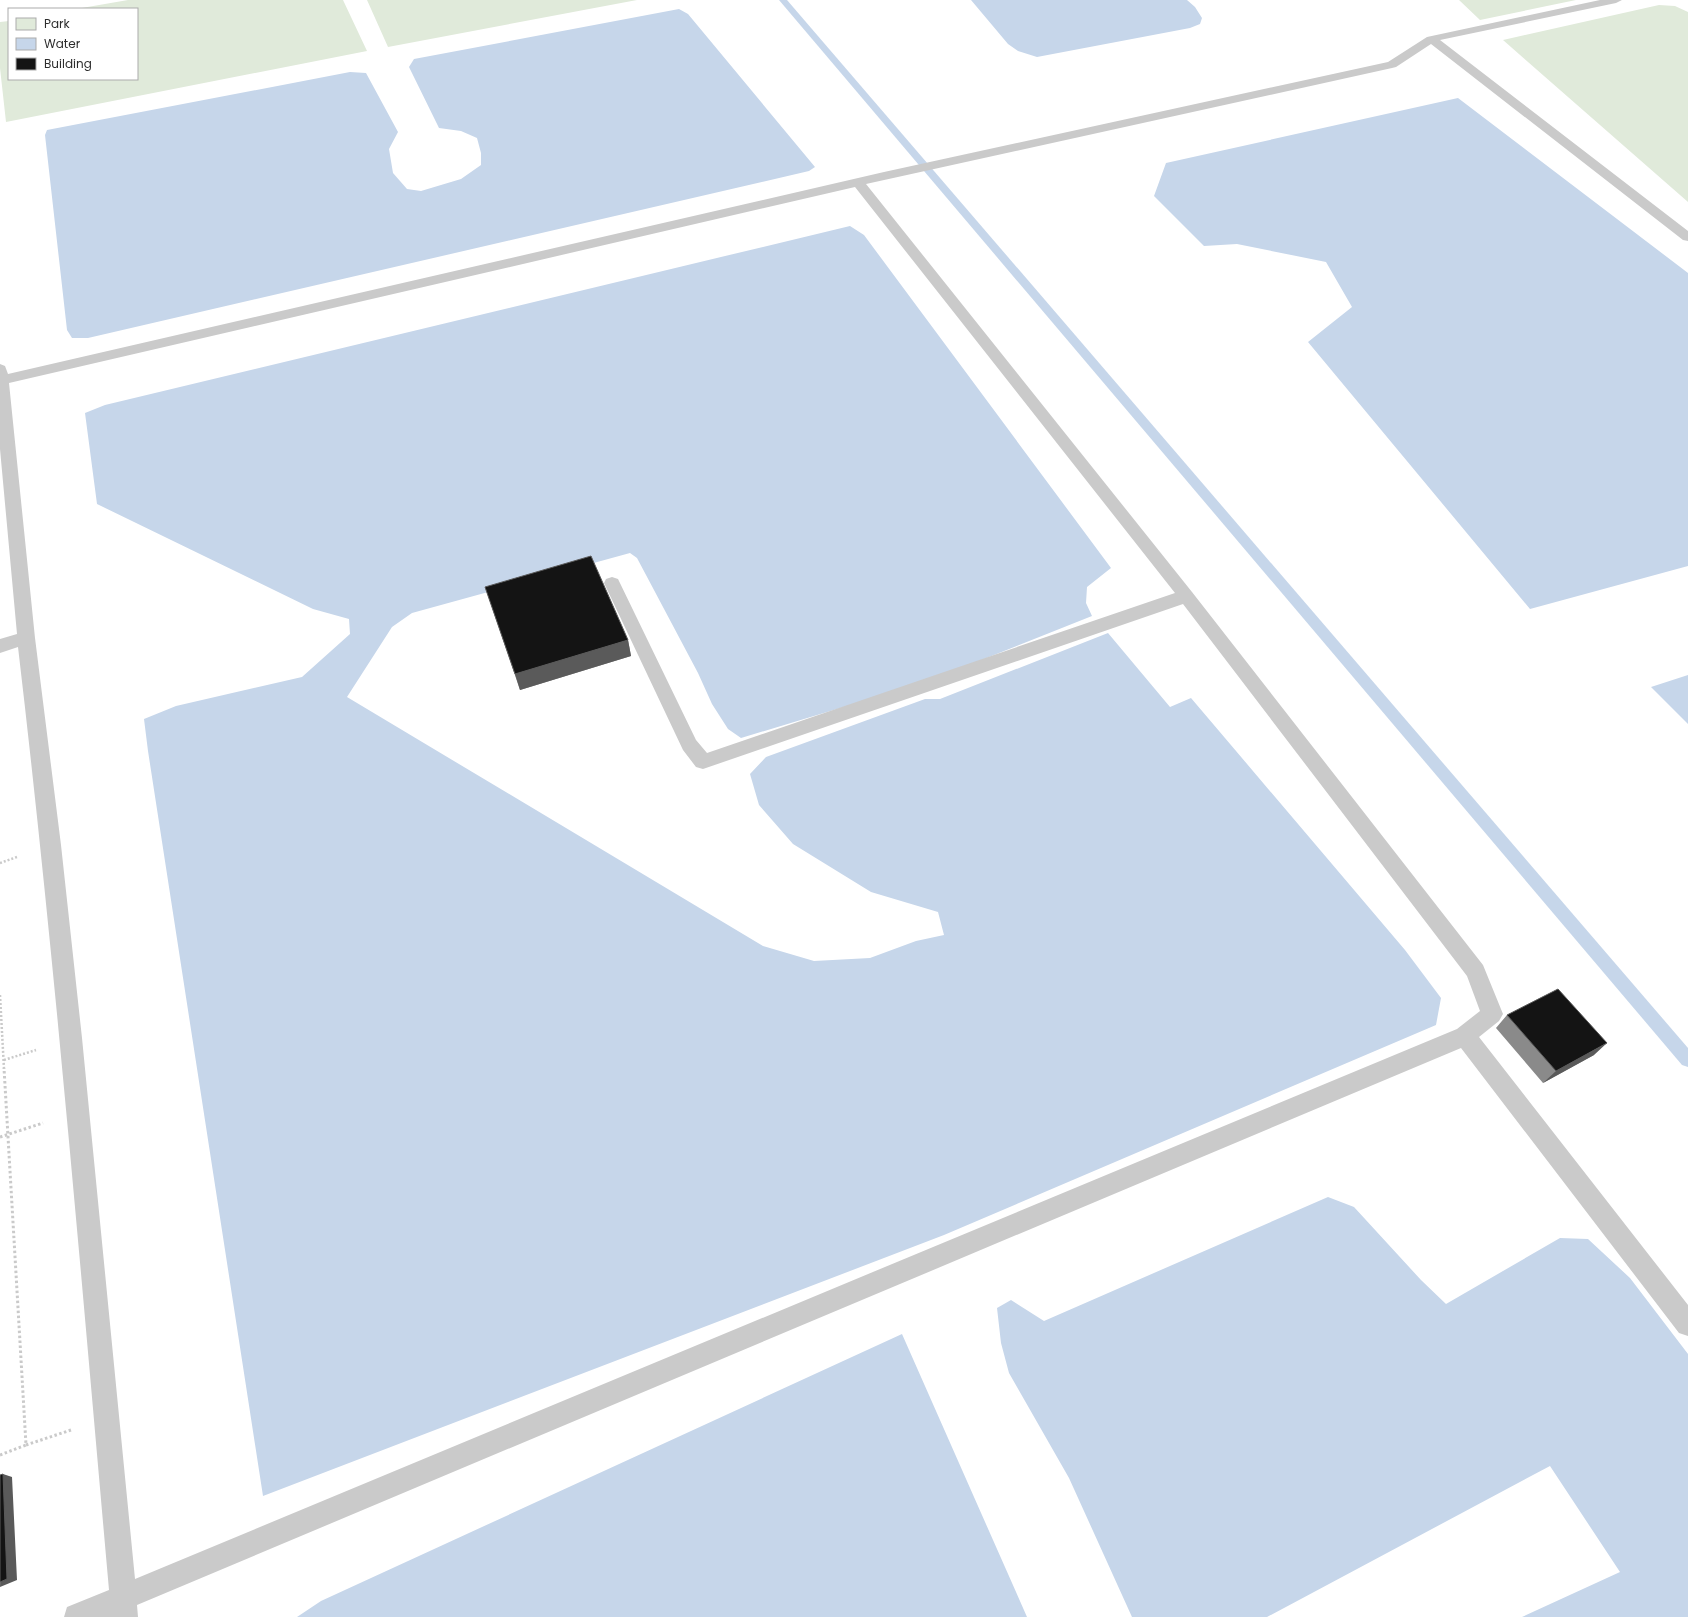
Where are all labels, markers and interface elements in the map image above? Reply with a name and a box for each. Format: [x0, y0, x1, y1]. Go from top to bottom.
legend [8, 8, 138, 80]
text: Park [44, 15, 71, 32]
text: Water [44, 35, 81, 52]
text: Building [44, 55, 92, 72]

